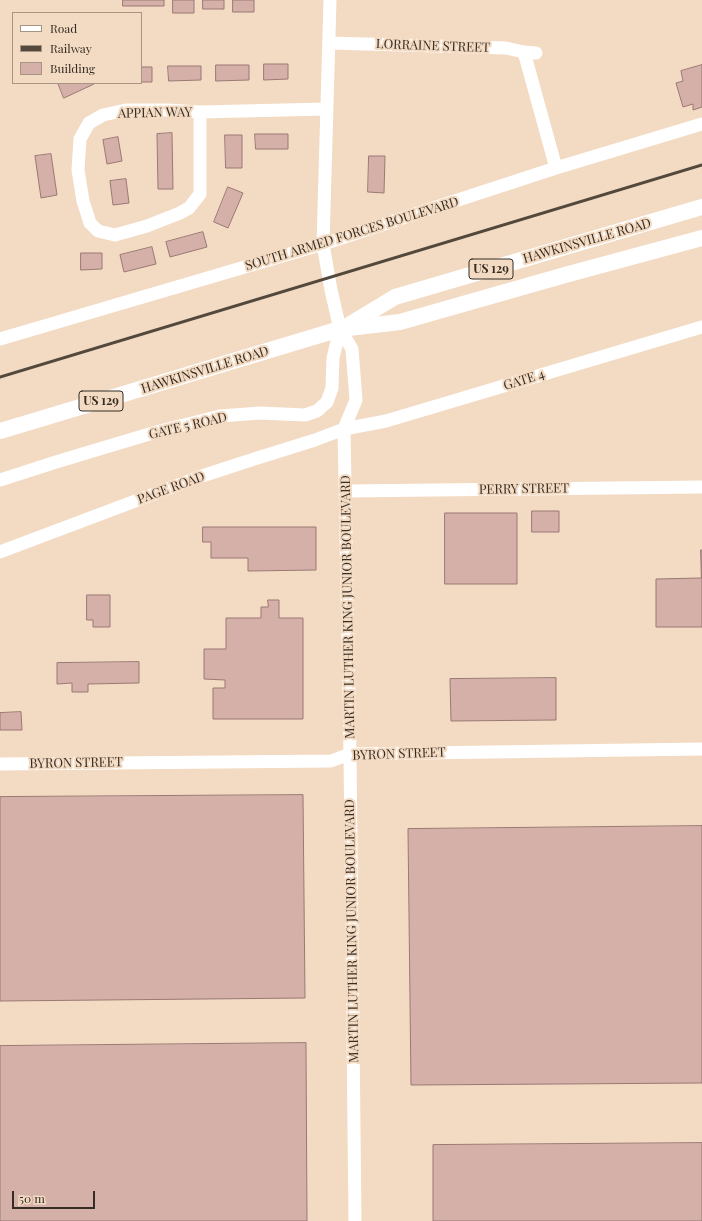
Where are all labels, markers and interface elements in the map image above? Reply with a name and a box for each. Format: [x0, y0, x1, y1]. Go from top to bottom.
legend [12, 12, 142, 84]
text: Road [50, 20, 77, 36]
street label: LORRAINE STREET [376, 36, 490, 56]
text: Railway [50, 40, 92, 56]
text: Building [50, 60, 95, 76]
street label: APPIAN WAY [118, 105, 192, 121]
street label: SOUTH ARMED FORCES BOULEVARD [243, 194, 461, 274]
street label: HAWKINSVILLE ROAD [521, 215, 653, 267]
road number: US 129 [469, 259, 513, 279]
street label: HAWKINSVILLE ROAD [139, 343, 271, 397]
street label: GATE 4 [501, 366, 547, 394]
road number: US 129 [79, 391, 123, 411]
street label: GATE 5 ROAD [147, 409, 229, 443]
street label: PAGE ROAD [135, 469, 207, 507]
street label: MARTIN LUTHER KING JUNIOR BOULEVARD [338, 475, 358, 739]
street label: PERRY STREET [479, 480, 569, 498]
street label: BYRON STREET [352, 745, 446, 763]
street label: BYRON STREET [29, 754, 123, 772]
street label: MARTIN LUTHER KING JUNIOR BOULEVARD [342, 799, 362, 1063]
scale bar [14, 1183, 97, 1209]
text: 50 m [19, 1190, 45, 1206]

